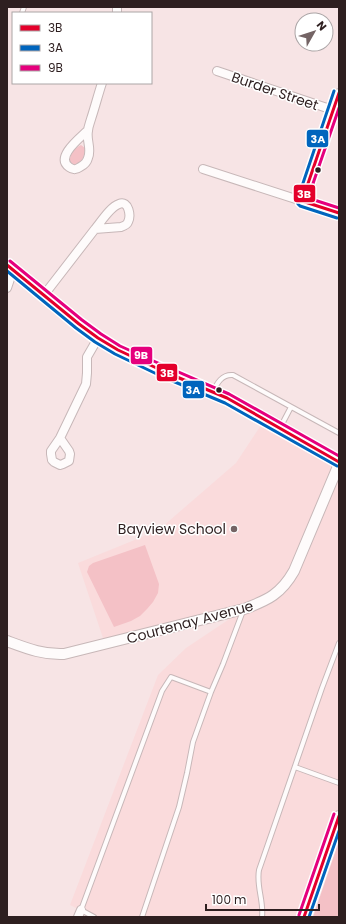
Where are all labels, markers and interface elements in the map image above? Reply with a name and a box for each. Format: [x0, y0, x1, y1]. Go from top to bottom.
legend [12, 12, 152, 84]
north arrow [294, 12, 334, 52]
text: N [313, 17, 331, 34]
text: 3B [48, 19, 62, 36]
text: 3A [48, 39, 63, 56]
text: 9B [48, 59, 63, 76]
street label: Burder Street [229, 67, 321, 115]
line badge: 3A [306, 129, 329, 148]
text: 3A [311, 131, 325, 147]
unlabelled marker [313, 165, 323, 175]
line badge: 3B [293, 184, 316, 203]
text: 3B [297, 186, 311, 202]
line badge: 9B [130, 346, 153, 365]
text: 9B [134, 347, 148, 363]
line badge: 3B [156, 363, 178, 382]
text: 3B [160, 365, 174, 381]
line badge: 3A [182, 380, 205, 399]
text: 3A [186, 382, 200, 398]
unlabelled marker [214, 385, 224, 395]
place label: Bayview School [118, 519, 226, 539]
marker: Bayview School [229, 524, 239, 534]
street label: Courtenay Avenue [124, 595, 256, 649]
scale bar [206, 886, 319, 912]
text: 100 m [212, 891, 246, 908]

